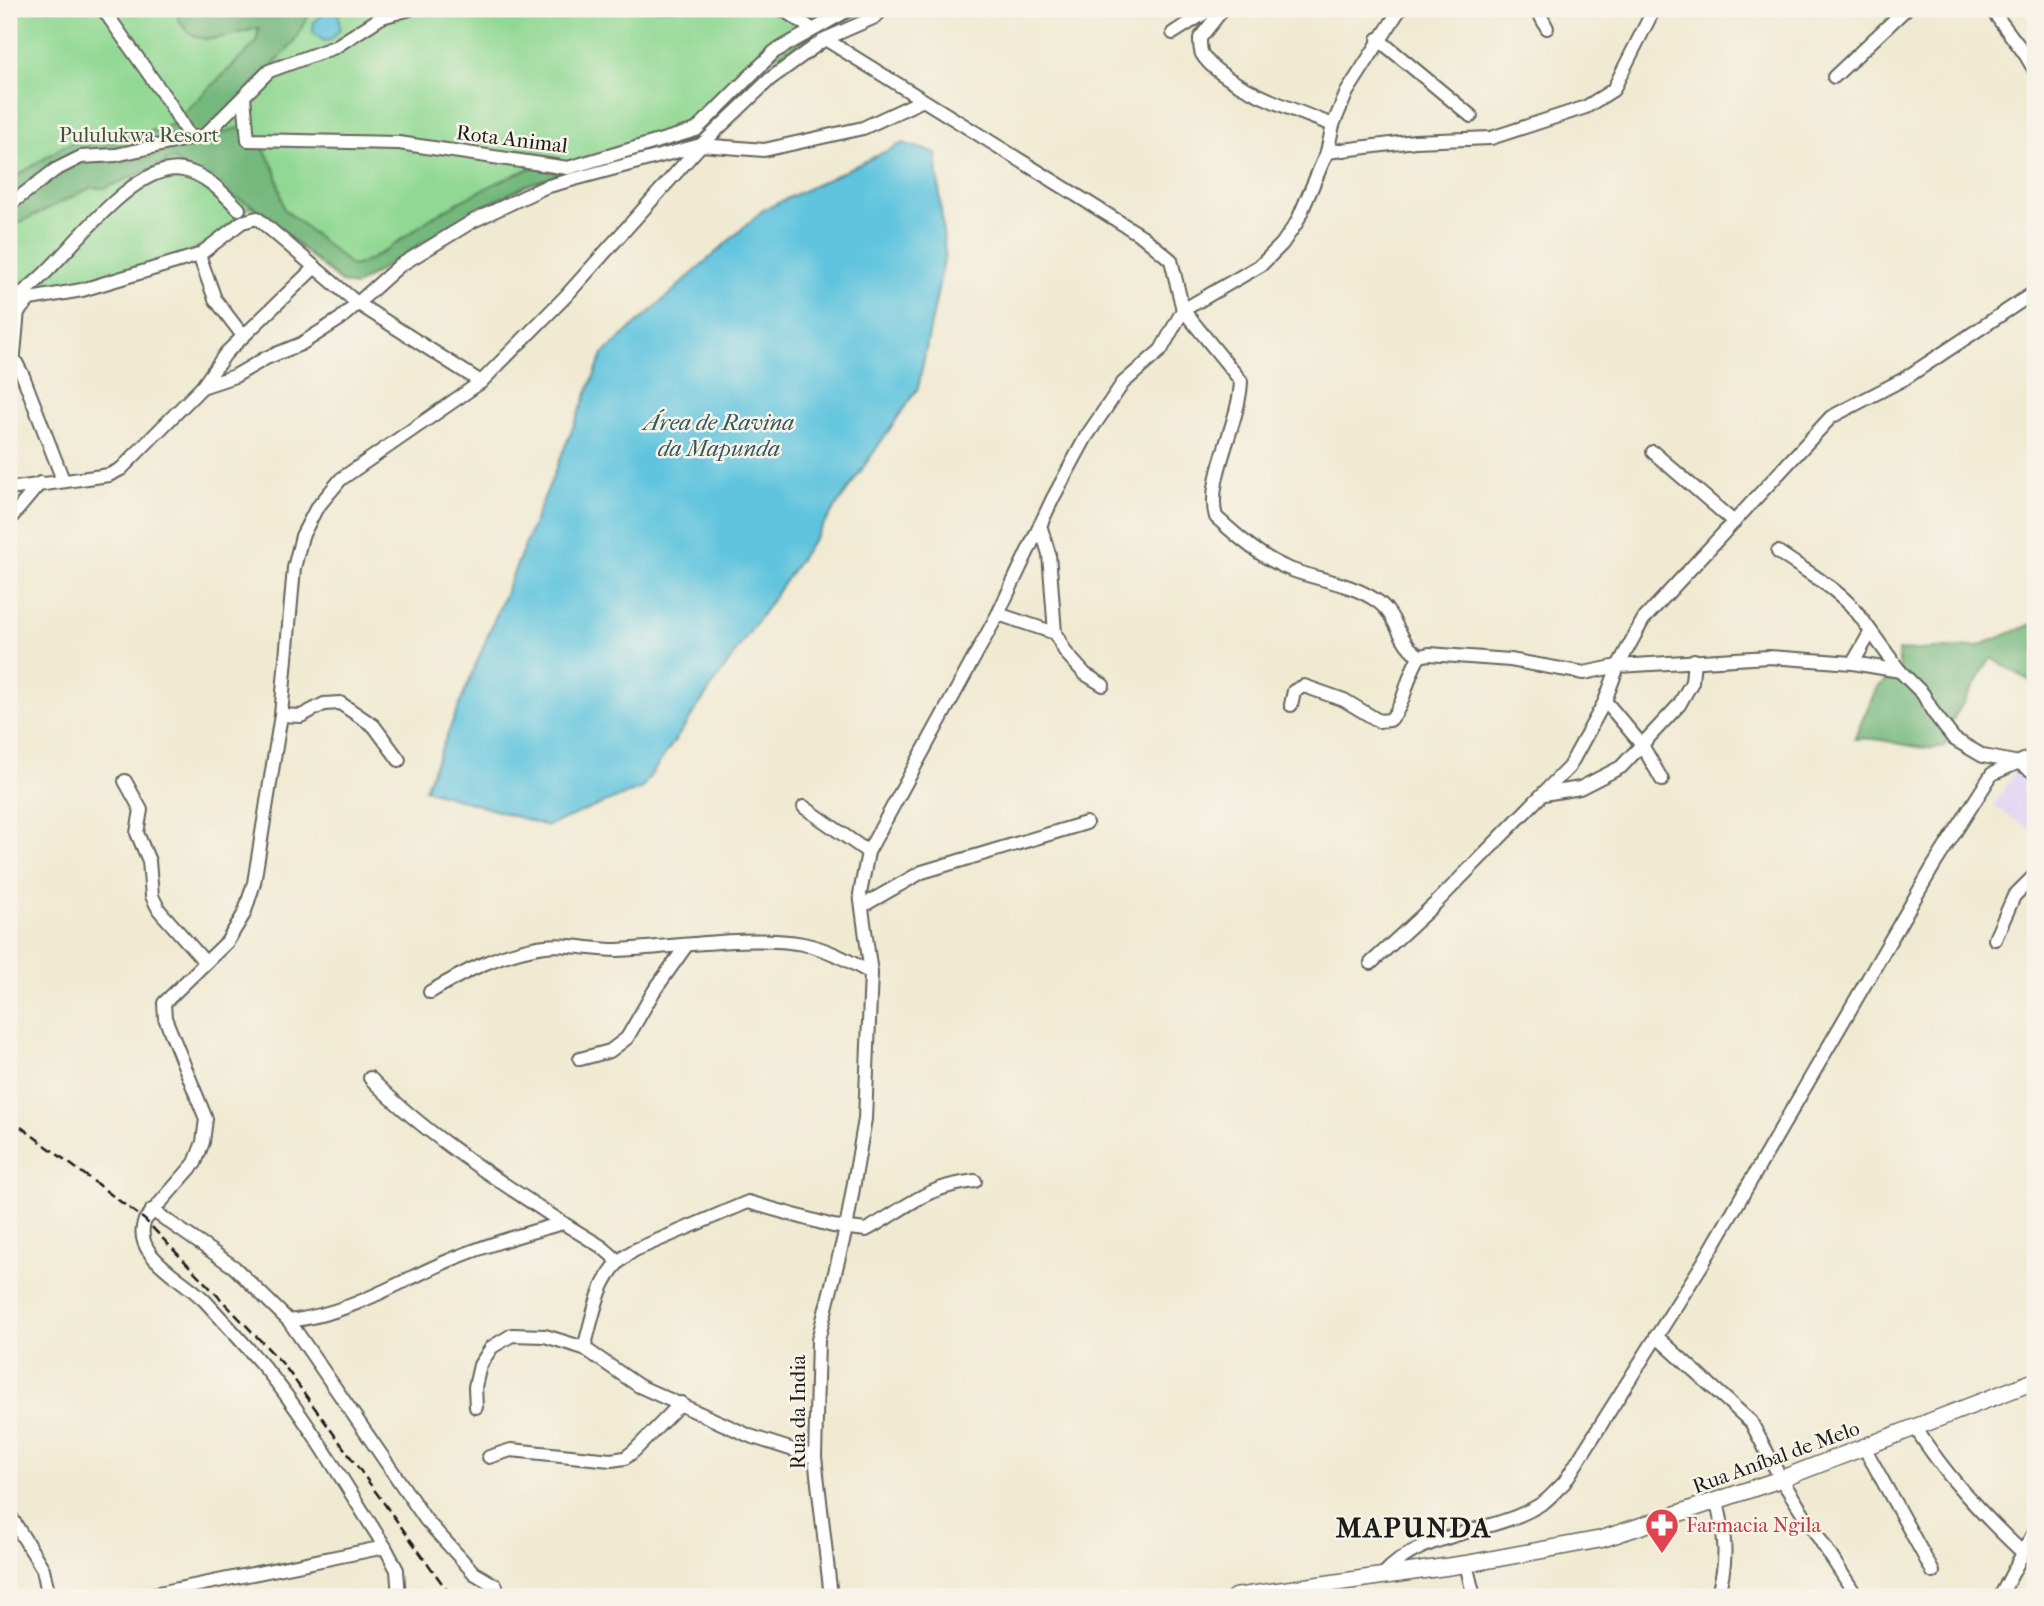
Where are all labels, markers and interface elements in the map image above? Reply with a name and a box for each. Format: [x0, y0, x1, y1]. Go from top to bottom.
street label: Rota Animal [455, 120, 569, 158]
park label: Pululukwa Resort [59, 123, 220, 147]
water label: Área de Ravina da Mapunda [641, 409, 794, 462]
street label: Rua da India [786, 1355, 810, 1469]
street label: Rua Aníbal de Melo [1689, 1416, 1863, 1498]
pharmacy icon: Farmacia Ngila [1643, 1506, 1681, 1555]
district label: MAPUNDA [1336, 1511, 1492, 1544]
place label: Farmacia Ngila [1686, 1513, 1822, 1537]

